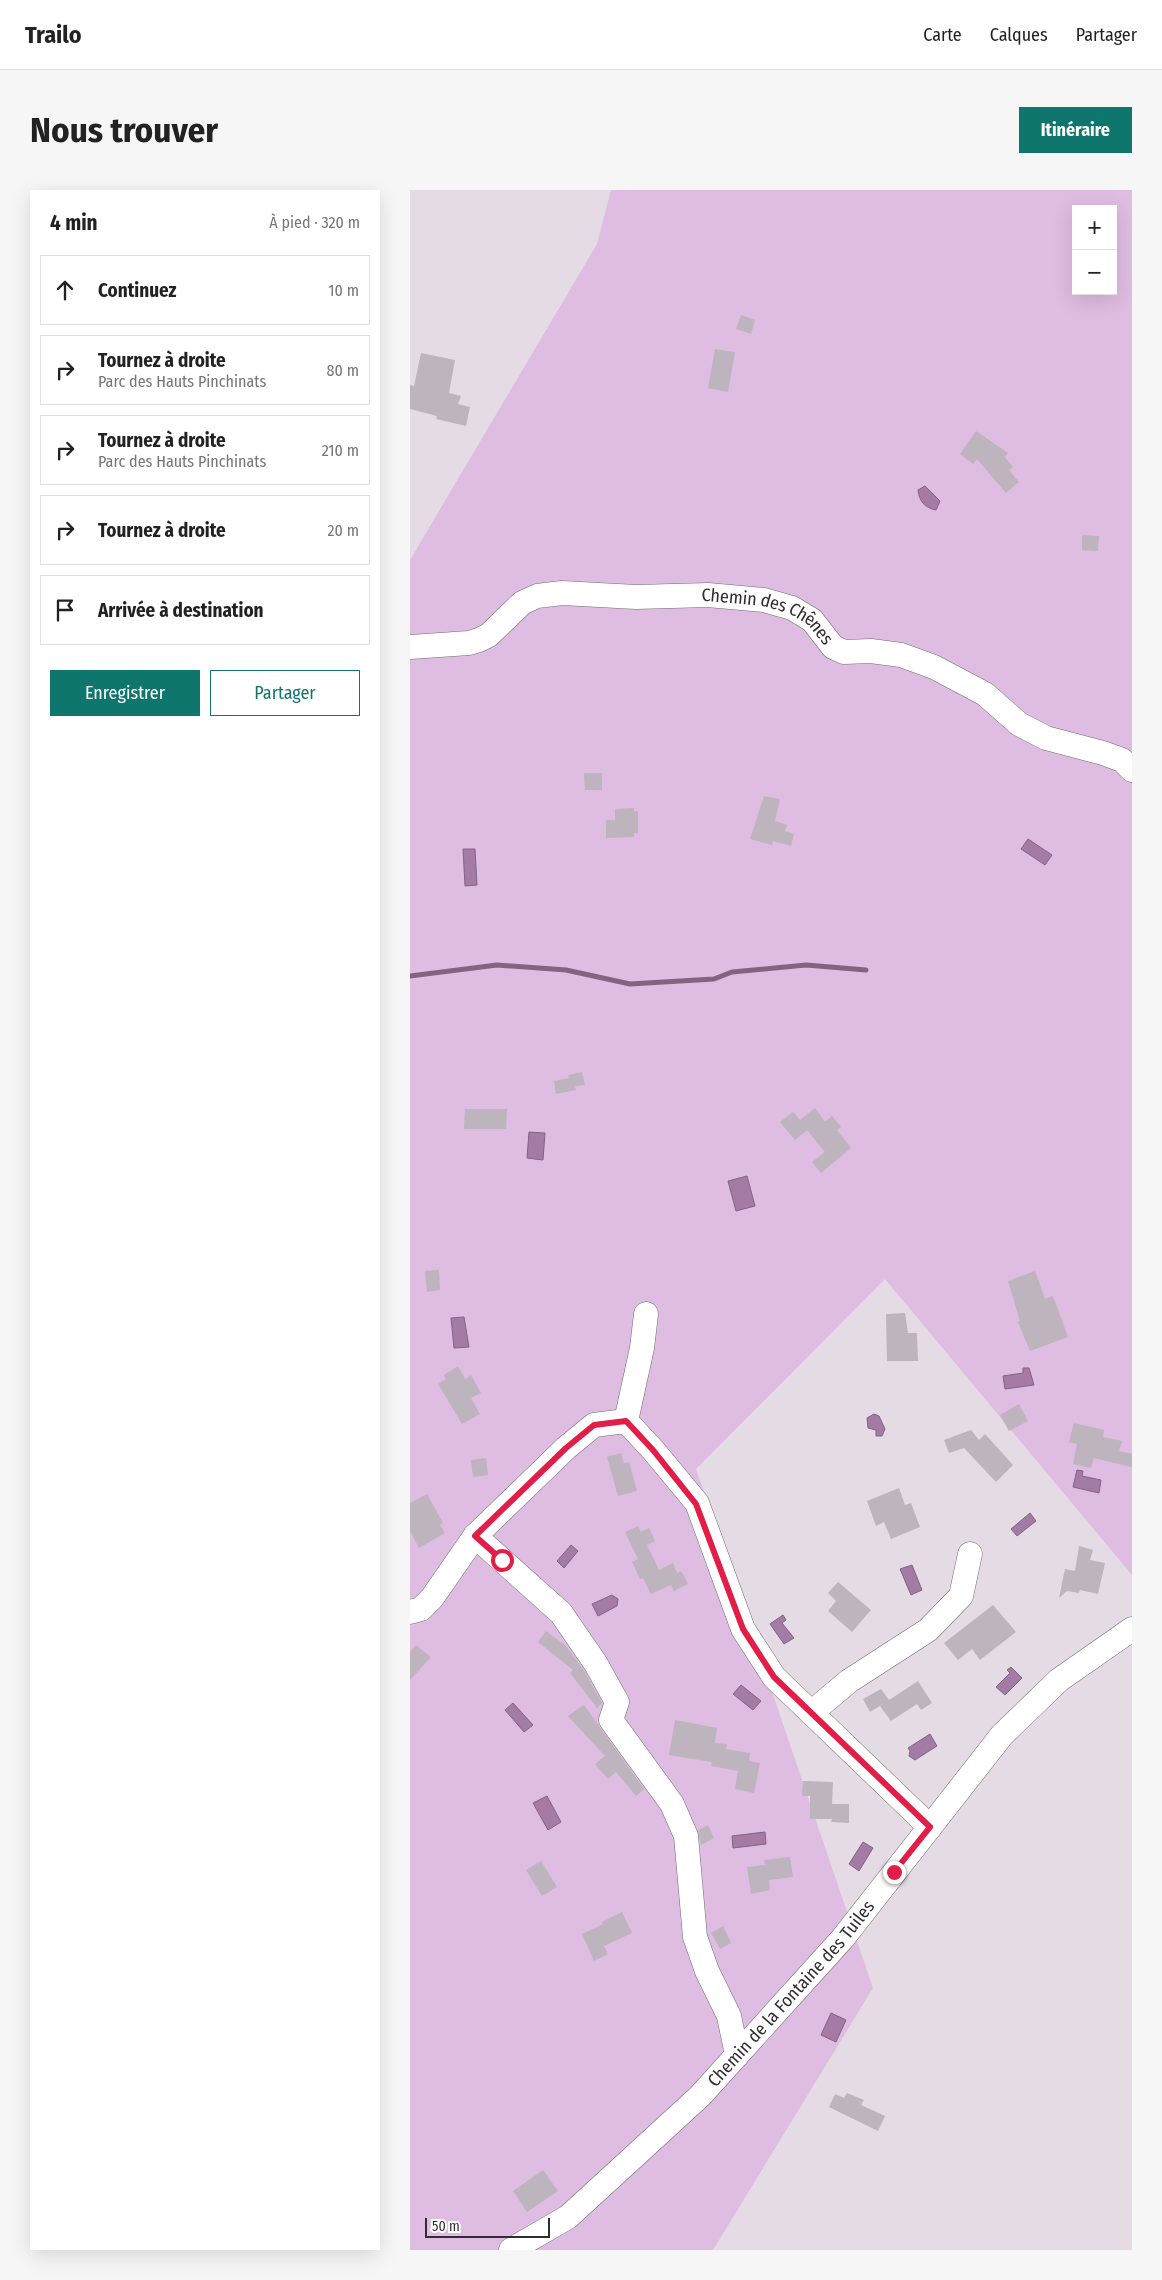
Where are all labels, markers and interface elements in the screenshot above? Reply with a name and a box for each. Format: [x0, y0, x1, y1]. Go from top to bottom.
text: Trailo [25, 21, 82, 49]
text: Carte [923, 24, 962, 46]
text: Calques [990, 24, 1048, 46]
text: Partager [1076, 24, 1137, 46]
button: Itinéraire [1019, 107, 1132, 153]
text: Nous trouver [30, 109, 218, 151]
map controls [1072, 205, 1117, 295]
button: + [1072, 205, 1117, 250]
text: 4 min [50, 210, 98, 236]
text: À pied · 320 m [269, 213, 360, 232]
button: − [1072, 250, 1117, 295]
icon: ahead [51, 276, 79, 304]
text: Continuez [98, 279, 177, 302]
text: 10 m [328, 281, 359, 300]
text: Tournez à droite [98, 349, 226, 372]
icon: right [51, 356, 79, 384]
text: 80 m [327, 361, 359, 380]
text: Parc des Hauts Pinchinats [98, 372, 266, 391]
text: Tournez à droite [98, 429, 226, 452]
icon: right [51, 436, 79, 464]
text: 210 m [322, 441, 359, 460]
text: Parc des Hauts Pinchinats [98, 452, 266, 471]
icon: right [51, 516, 79, 544]
text: Tournez à droite [98, 519, 226, 542]
text: 20 m [328, 521, 359, 540]
street label: Chemin des Chênes [701, 584, 838, 649]
icon: arrive [51, 596, 79, 624]
text: Arrivée à destination [98, 599, 264, 622]
button: Enregistrer [50, 670, 200, 716]
button: Partager [210, 670, 360, 716]
route start [491, 1549, 514, 1572]
route end [883, 1861, 906, 1884]
street label: Chemin de la Fontaine des Tuiles [703, 1896, 879, 2091]
scale bar [425, 2215, 550, 2238]
text: 50 m [432, 2218, 460, 2235]

